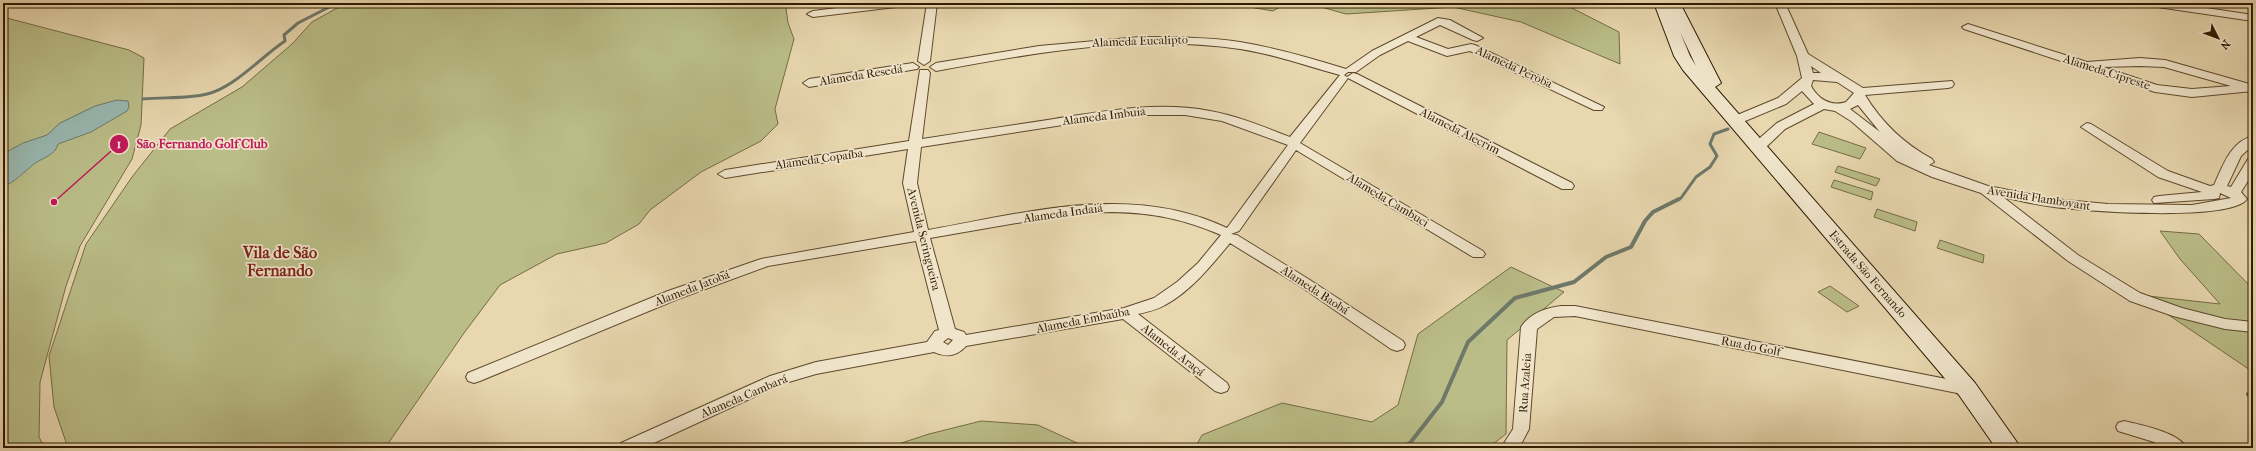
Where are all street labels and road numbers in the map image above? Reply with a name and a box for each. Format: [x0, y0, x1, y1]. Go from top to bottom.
street label: Alameda Eucalipto [1091, 32, 1188, 50]
street label: Alameda Peroba [1473, 43, 1555, 91]
street label: Alameda Cipreste [2061, 51, 2152, 93]
street label: Alameda Resedá [817, 61, 904, 89]
street label: Alameda Imbuia [1061, 104, 1147, 128]
street label: Alameda Alecrim [1417, 104, 1502, 157]
street label: Alameda Copaíba [773, 146, 864, 172]
street label: Alameda Cambuci [1344, 170, 1432, 230]
street label: Avenida Flamboyant [1985, 183, 2092, 213]
street label: Avenida Seringueira [904, 185, 944, 292]
street label: Alameda Indaiá [1021, 200, 1104, 226]
street label: Estrada São Fernando [1826, 227, 1910, 321]
street label: Alameda Baobá [1277, 262, 1352, 317]
street label: Alameda Jatobá [652, 267, 732, 309]
street label: Alameda Embaúba [1034, 304, 1131, 336]
street label: Alameda Araçá [1137, 320, 1208, 380]
street label: Rua do Golf [1720, 333, 1785, 359]
street label: Rua Azaleia [1516, 352, 1534, 414]
street label: Alameda Cambará [697, 371, 790, 421]

